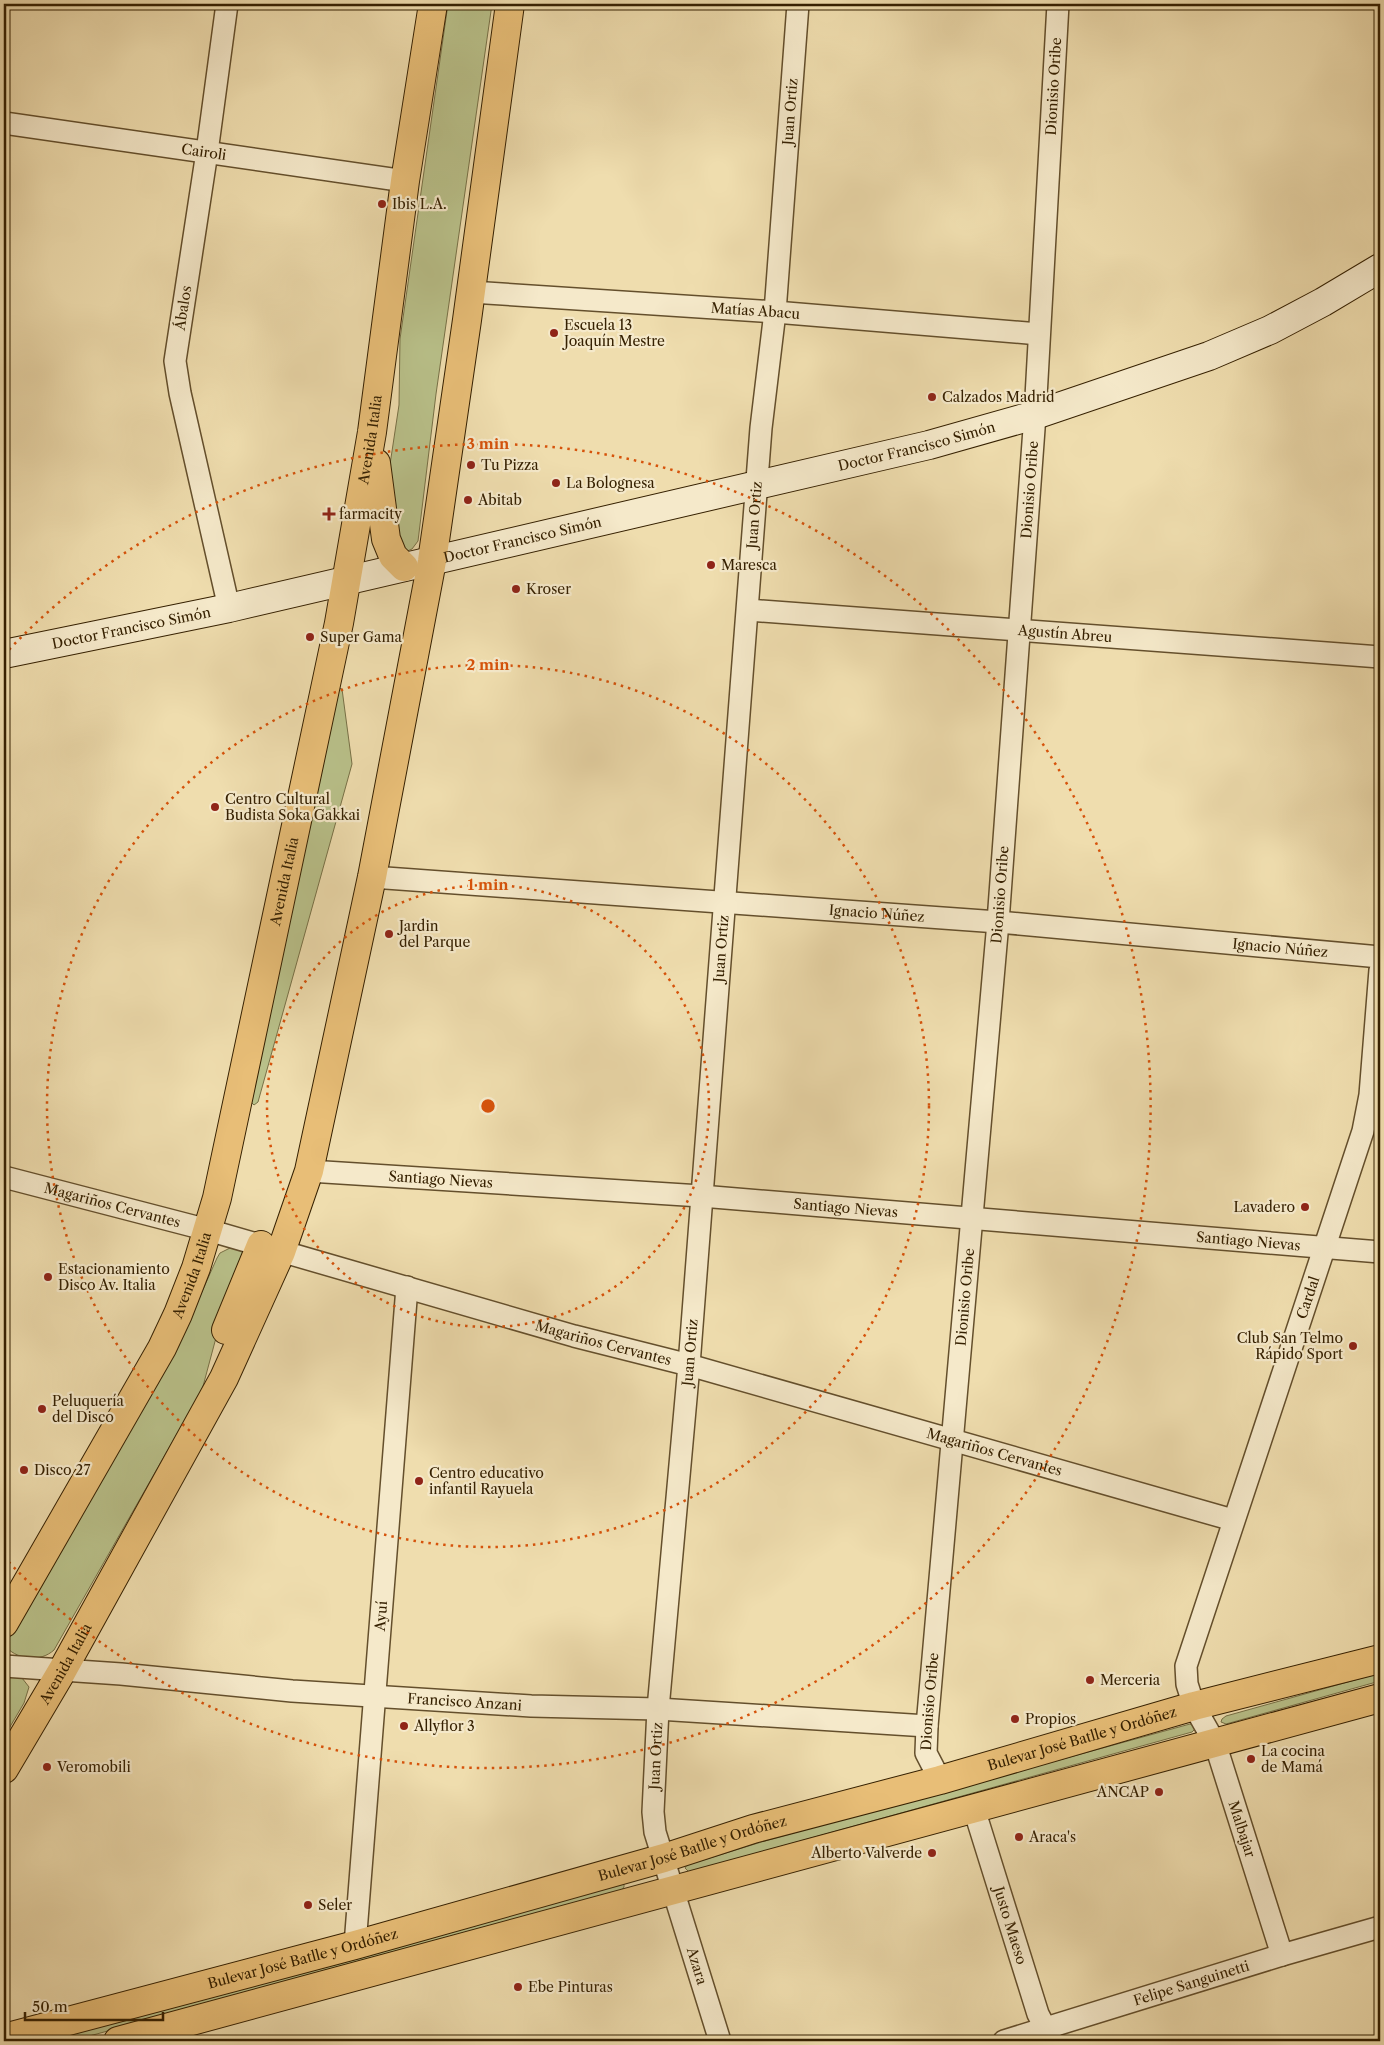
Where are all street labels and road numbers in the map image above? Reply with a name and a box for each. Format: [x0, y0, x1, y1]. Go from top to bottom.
street label: Dionisio Oribe [1042, 37, 1065, 136]
street label: Juan Ortiz [778, 77, 801, 148]
street label: Cairoli [180, 140, 228, 164]
street label: Ábalos [170, 284, 195, 333]
street label: Matías Abacu [710, 299, 801, 323]
street label: Avenida Italia [354, 393, 386, 487]
street label: Doctor Francisco Simón [836, 418, 998, 475]
street label: Dionisio Oribe [1017, 440, 1042, 539]
street label: Juan Ortiz [743, 481, 766, 551]
street label: Doctor Francisco Simón [442, 512, 604, 567]
street label: Doctor Francisco Simón [50, 603, 213, 653]
street label: Agustín Abreu [1016, 621, 1113, 646]
street label: Avenida Italia [266, 835, 303, 928]
street label: Dionisio Oribe [987, 845, 1013, 944]
street label: Ignacio Núñez [828, 901, 925, 926]
street label: Juan Ortiz [709, 914, 733, 985]
street label: Ignacio Núñez [1232, 935, 1329, 961]
street label: Santiago Nievas [388, 1167, 494, 1192]
street label: Magariños Cervantes [42, 1179, 182, 1231]
street label: Santiago Nievas [793, 1195, 899, 1221]
street label: Santiago Nievas [1195, 1228, 1301, 1254]
street label: Avenida Italia [168, 1229, 215, 1322]
street label: Dionisio Oribe [952, 1247, 978, 1347]
street label: Cardal [1292, 1274, 1323, 1321]
street label: Magariños Cervantes [533, 1316, 673, 1369]
street label: Juan Ortiz [678, 1318, 702, 1389]
street label: Magariños Cervantes [925, 1424, 1064, 1480]
street label: Ayuí [371, 1600, 391, 1633]
street label: Avenida Italia [35, 1619, 96, 1708]
street label: Dionisio Oribe [917, 1652, 942, 1751]
street label: Francisco Anzani [407, 1689, 522, 1714]
street label: Bulevar José Batlle y Ordóñez [985, 1703, 1179, 1775]
street label: Juan Ortiz [645, 1722, 666, 1792]
street label: Malbajar [1224, 1798, 1260, 1860]
street label: Bulevar José Batlle y Ordóñez [596, 1812, 788, 1885]
street label: Justo Maeso [989, 1882, 1031, 1967]
street label: Bulevar José Batlle y Ordóñez [206, 1924, 400, 1993]
street label: Azara [683, 1944, 711, 1987]
street label: Felipe Sanguinetti [1131, 1957, 1251, 2009]

